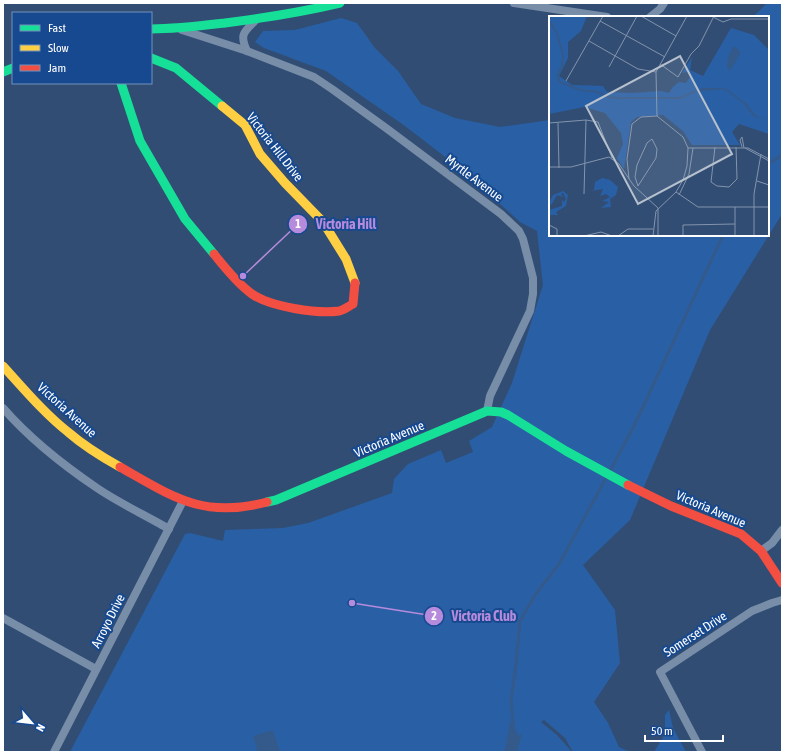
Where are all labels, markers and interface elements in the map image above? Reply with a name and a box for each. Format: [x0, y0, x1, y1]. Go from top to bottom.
legend [12, 12, 152, 84]
inset map [549, 16, 769, 236]
text: Fast [48, 21, 66, 35]
text: Slow [48, 41, 69, 55]
text: Jam [48, 61, 66, 75]
street label: Victoria Hill Drive [244, 110, 307, 184]
street label: Myrtle Avenue [442, 151, 506, 205]
callout: Victoria Hill [288, 211, 384, 237]
text: Victoria Hill [315, 216, 376, 232]
text: 1 [295, 217, 301, 231]
street label: Victoria Avenue [34, 379, 100, 441]
street label: Victoria Avenue [352, 417, 426, 460]
street label: Victoria Avenue [674, 488, 748, 531]
street label: Arroyo Drive [88, 592, 128, 650]
callout: Victoria Club [424, 603, 525, 629]
text: Victoria Club [451, 608, 517, 624]
street label: Somerset Drive [661, 608, 729, 660]
text: 2 [431, 609, 437, 623]
north arrow [12, 703, 52, 743]
scale bar [645, 717, 723, 743]
text: N [34, 722, 48, 733]
text: 50 m [651, 724, 673, 738]

